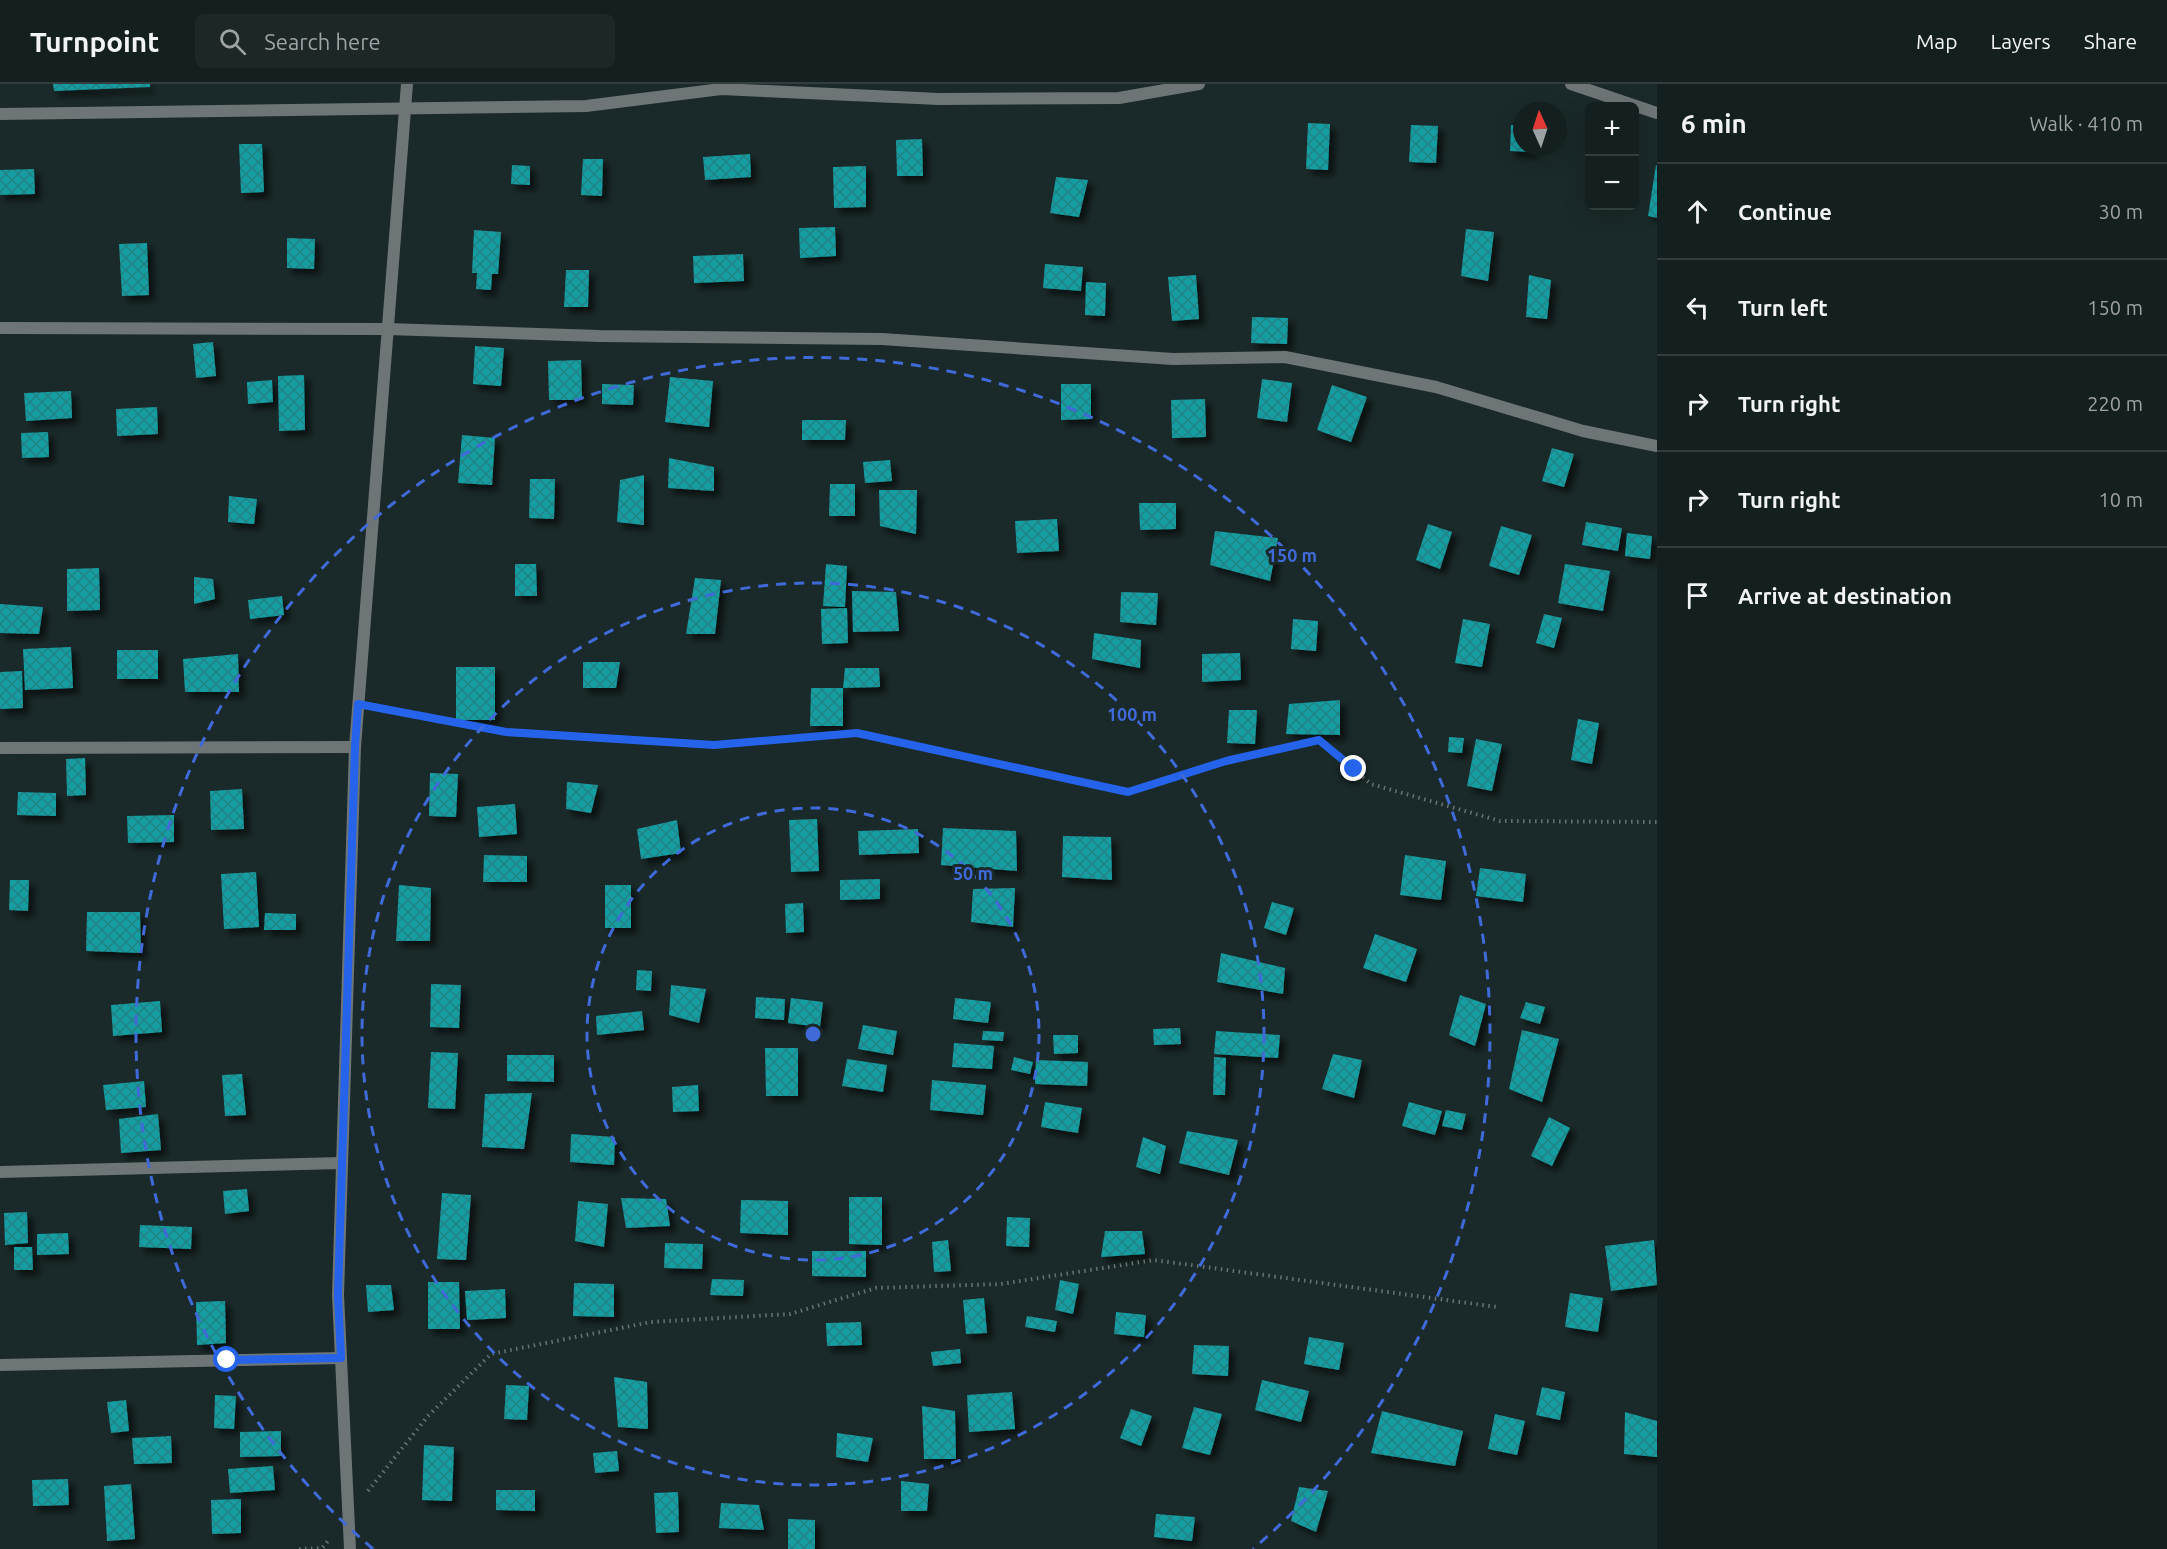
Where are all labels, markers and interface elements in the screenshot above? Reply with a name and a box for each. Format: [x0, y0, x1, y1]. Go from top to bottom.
search box [195, 14, 615, 68]
icon: search [216, 25, 249, 58]
text: Turnpoint [30, 26, 159, 57]
text: Search here [264, 29, 381, 54]
text: Map [1916, 29, 1957, 53]
text: Layers [1990, 29, 2051, 53]
text: Share [2084, 29, 2137, 53]
north arrow [1513, 102, 1567, 156]
map controls [1585, 102, 1639, 210]
button: + [1585, 102, 1639, 156]
text: 6 min [1681, 109, 1747, 138]
text: Walk · 410 m [2030, 112, 2143, 135]
button: − [1585, 156, 1639, 210]
icon: ahead [1681, 195, 1714, 228]
text: Continue [1738, 199, 1832, 224]
text: 30 m [2099, 200, 2143, 223]
icon: left [1681, 291, 1714, 324]
text: Turn left [1738, 295, 1828, 320]
text: 150 m [2087, 296, 2143, 319]
icon: right [1681, 387, 1714, 420]
text: Turn right [1738, 391, 1840, 416]
text: 220 m [2087, 392, 2143, 415]
icon: right [1681, 483, 1714, 516]
text: Turn right [1738, 487, 1840, 512]
text: 10 m [2099, 488, 2143, 511]
text: 150 m [1267, 545, 1317, 565]
icon: arrive [1681, 579, 1714, 612]
text: Arrive at destination [1738, 583, 1952, 608]
text: 100 m [1107, 704, 1157, 724]
route end [1340, 755, 1366, 781]
text: 50 m [953, 863, 993, 883]
centre of rings [803, 1024, 823, 1044]
route start [213, 1346, 239, 1372]

